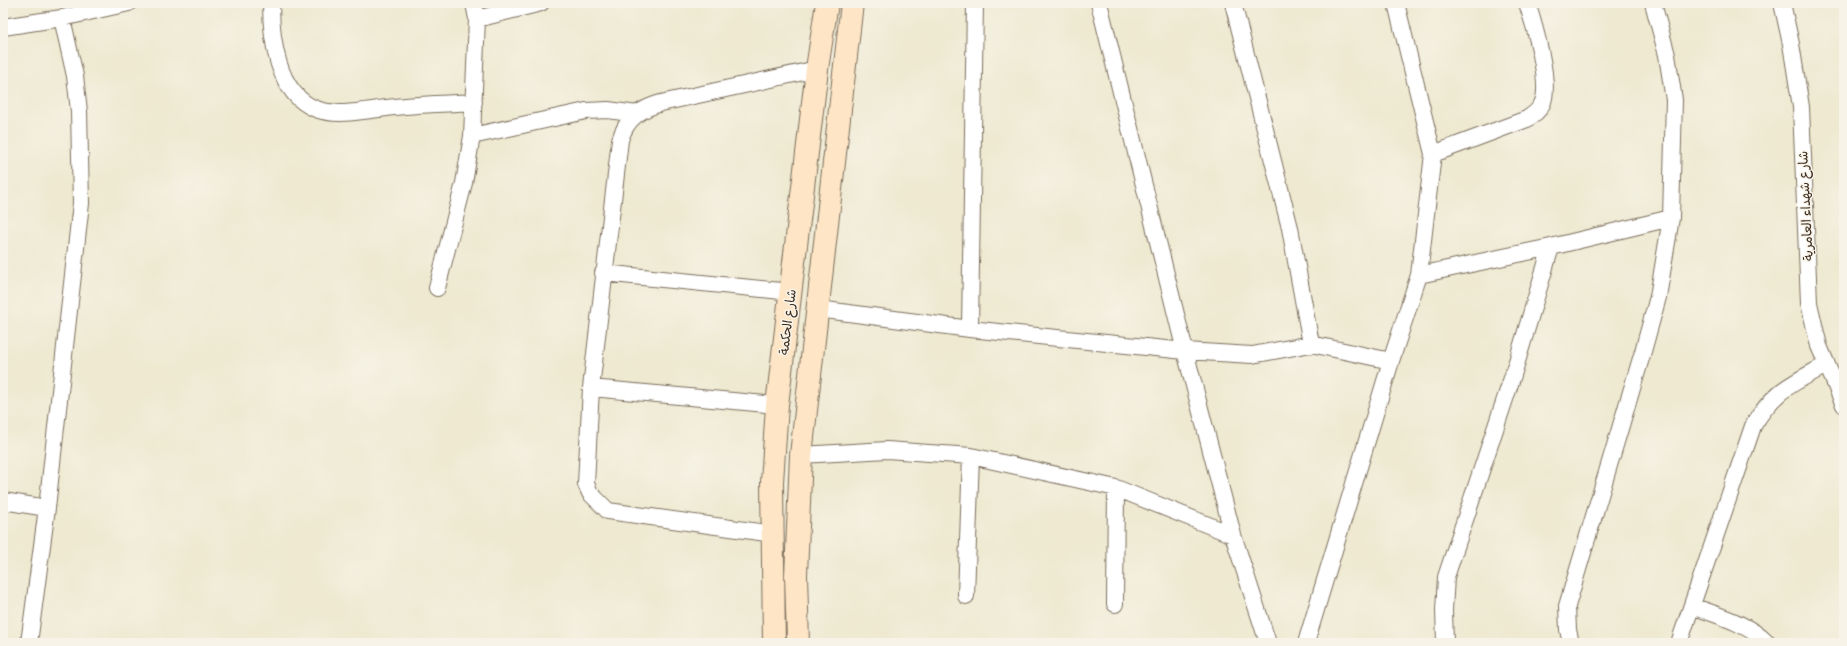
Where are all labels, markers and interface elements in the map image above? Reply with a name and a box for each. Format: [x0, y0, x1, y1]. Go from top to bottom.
street label: شارع شهداء العامرية [1795, 150, 1820, 261]
street label: شارع الحكمة [776, 288, 803, 356]

